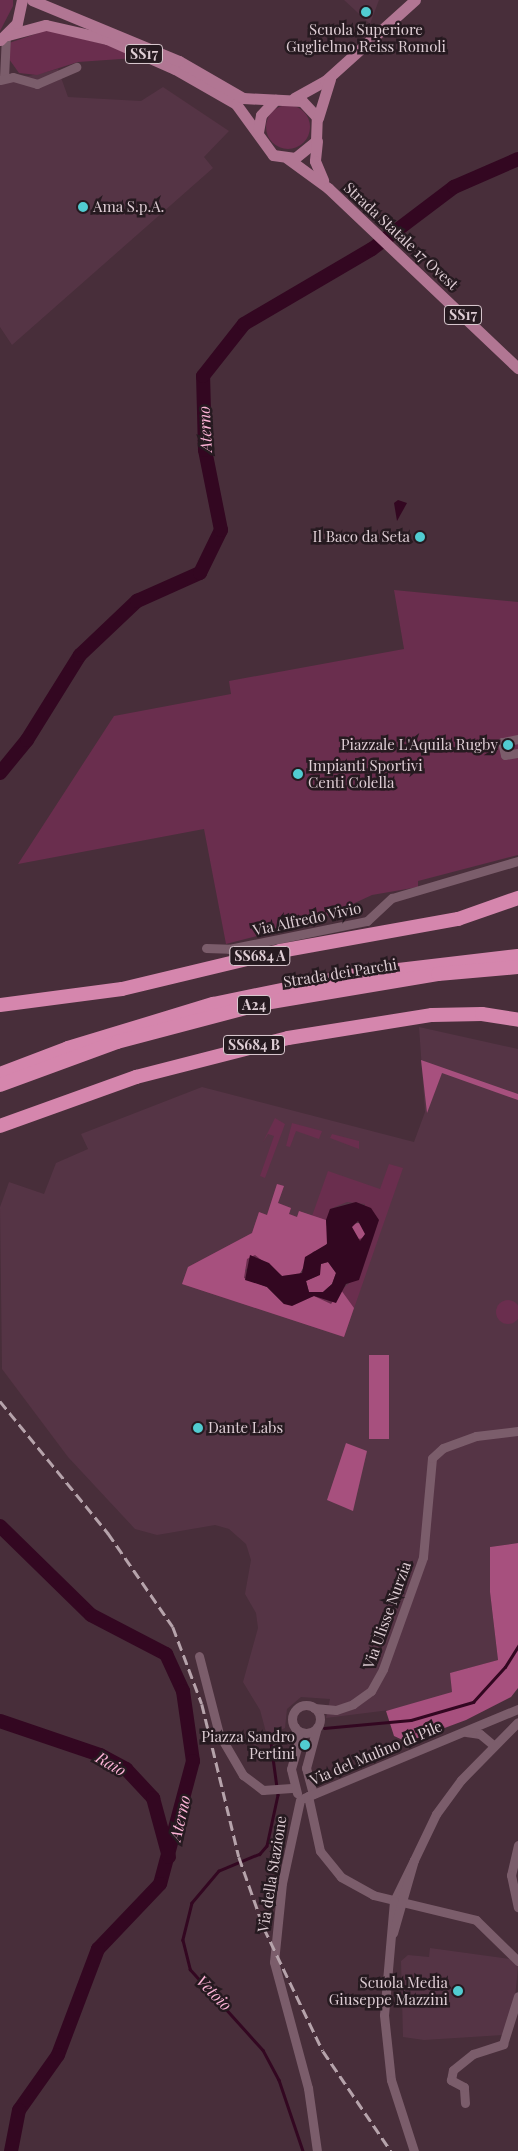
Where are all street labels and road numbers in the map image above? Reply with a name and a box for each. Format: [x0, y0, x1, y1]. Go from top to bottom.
road number: SS17 [124, 42, 164, 66]
street label: Strada Statale 17 Ovest [340, 178, 462, 294]
road number: SS17 [443, 304, 483, 326]
street label: Via Alfredo Vivio [251, 899, 363, 939]
road number: SS684 A [229, 944, 291, 968]
street label: Strada dei Parchi [282, 955, 398, 991]
road number: A24 [236, 994, 272, 1016]
road number: SS684 B [223, 1034, 285, 1056]
street label: Via Ulisse Nurzia [359, 1559, 415, 1671]
street label: Via del Mulino di Pile [307, 1717, 445, 1789]
street label: Via della Stazione [254, 1814, 290, 1934]

